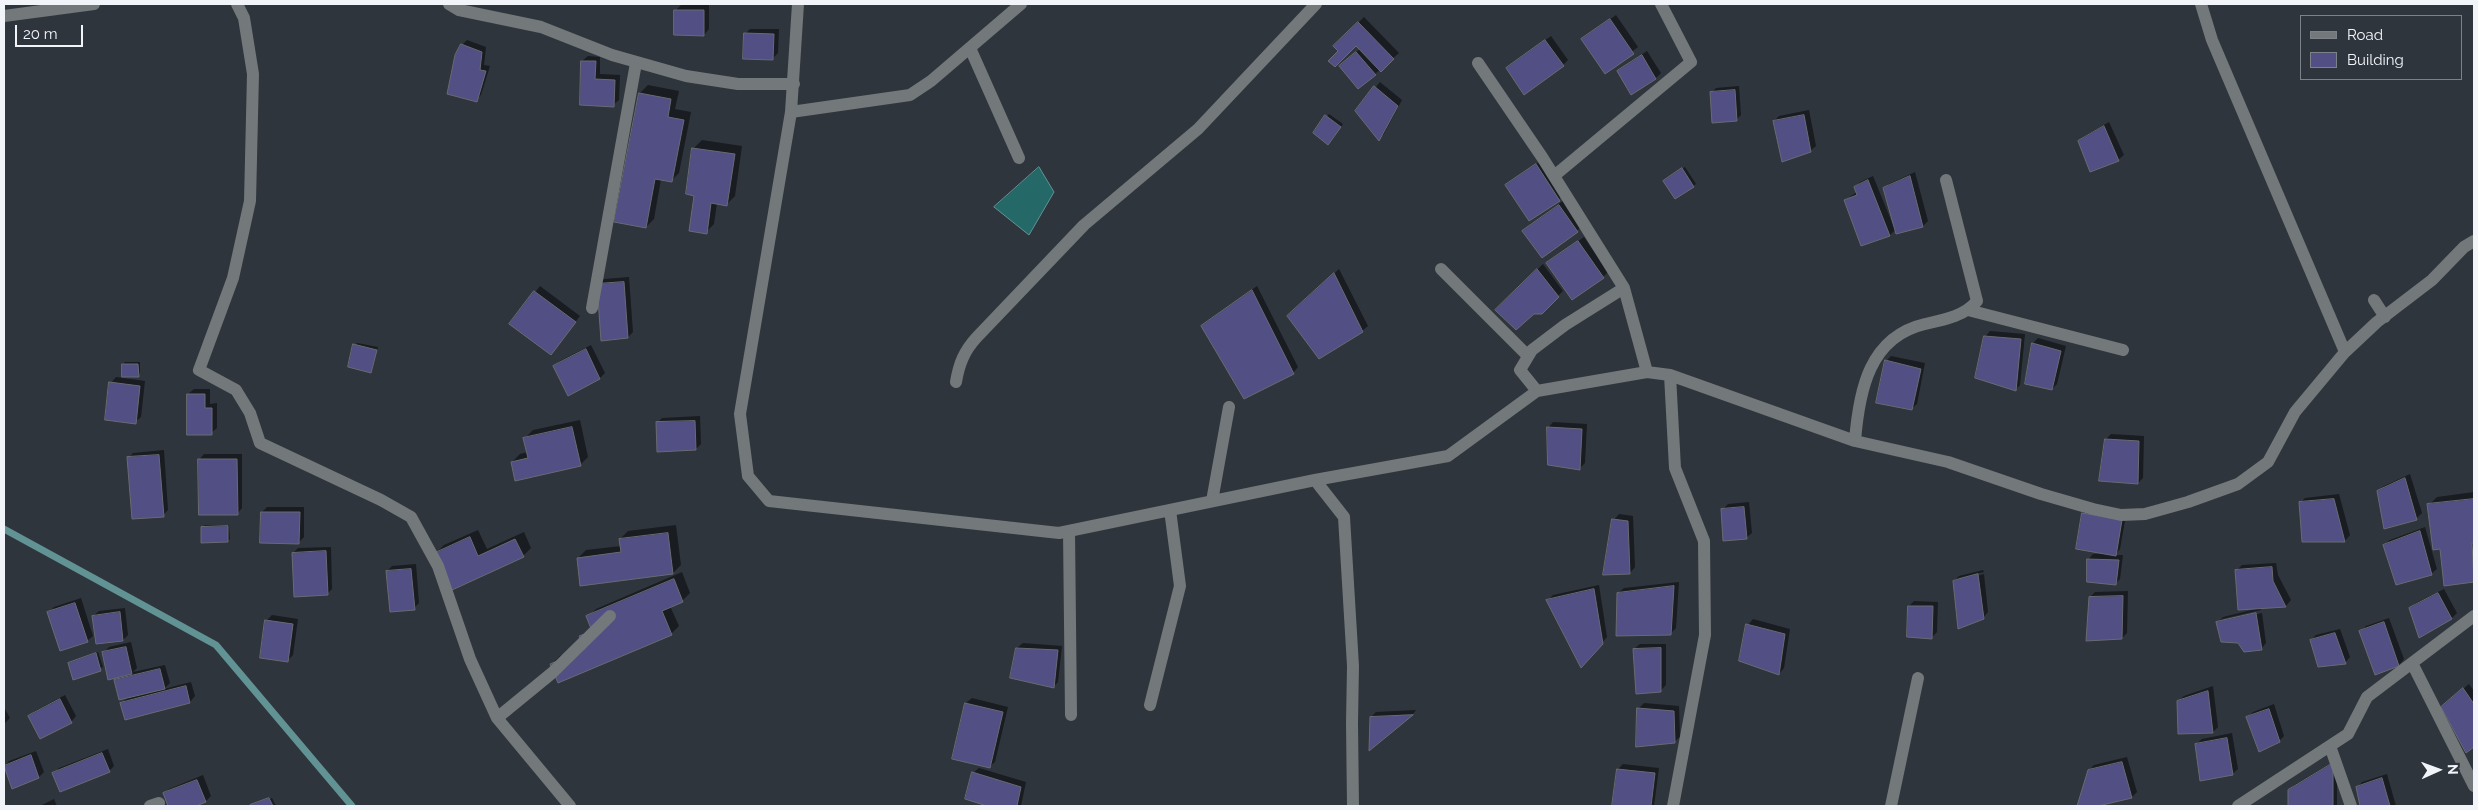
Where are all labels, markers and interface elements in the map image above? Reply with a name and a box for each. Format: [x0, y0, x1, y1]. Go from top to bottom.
scale bar [18, 15, 85, 47]
legend [2300, 15, 2463, 80]
text: 20 m [23, 25, 58, 43]
text: Road [2347, 26, 2383, 44]
text: Building [2347, 51, 2404, 69]
north arrow [2413, 745, 2463, 795]
text: N [2445, 764, 2461, 775]

